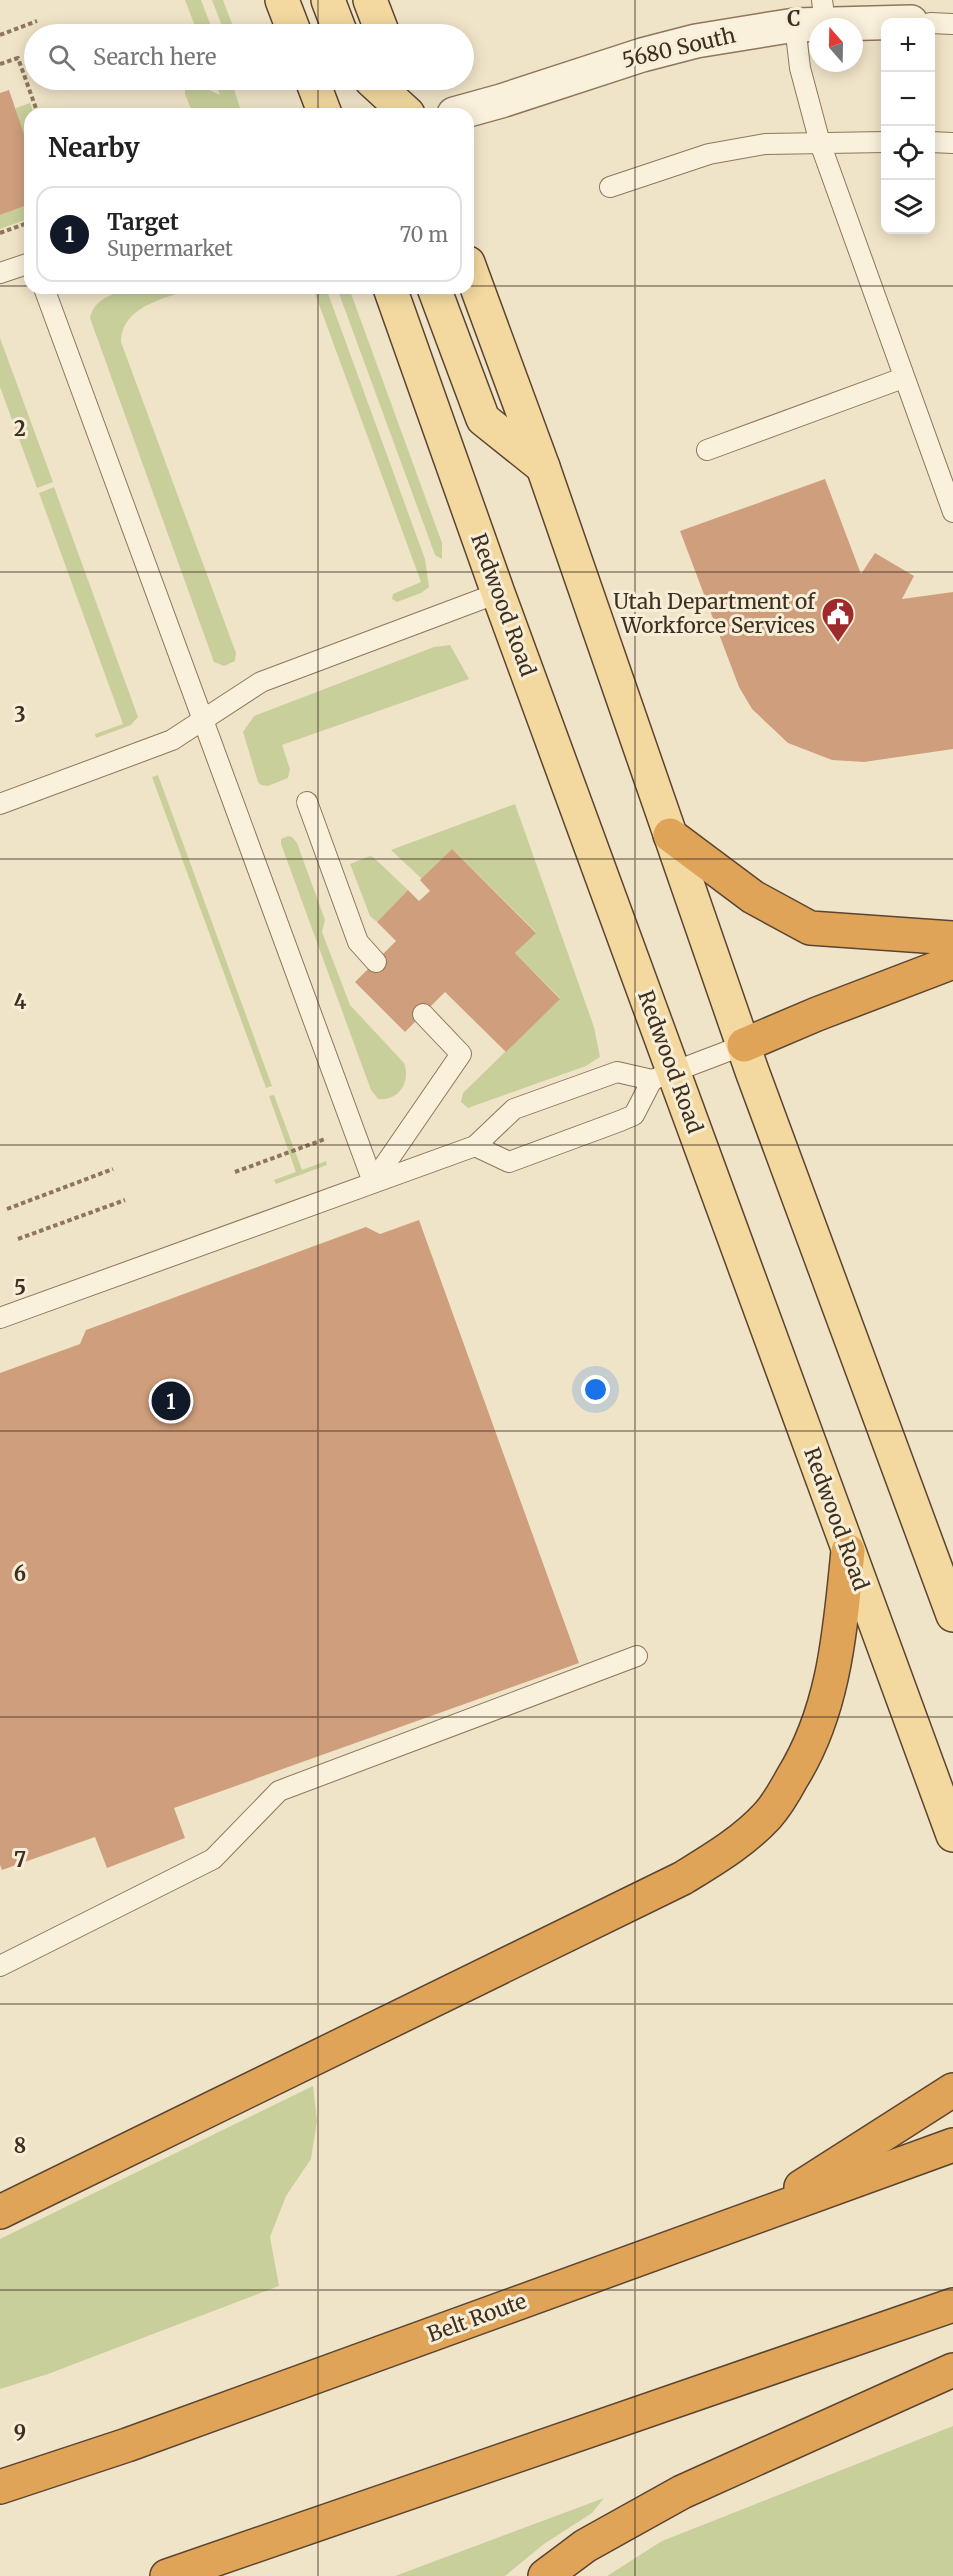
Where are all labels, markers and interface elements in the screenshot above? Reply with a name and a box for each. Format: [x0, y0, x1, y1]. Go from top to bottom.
text: C [787, 6, 801, 31]
north arrow [809, 18, 863, 72]
map controls [881, 18, 935, 234]
button: + [881, 18, 935, 72]
street label: 5680 South [620, 21, 738, 74]
search box [24, 24, 474, 90]
icon: search [45, 41, 78, 74]
text: Search here [93, 43, 216, 71]
button: − [881, 72, 935, 126]
button: locate [881, 126, 935, 180]
text: Nearby [48, 131, 140, 164]
button: layers [881, 180, 935, 234]
text: Target [107, 208, 179, 236]
text: 1 [65, 222, 74, 247]
text: 70 m [400, 222, 448, 247]
text: Supermarket [107, 236, 233, 261]
text: 2 [14, 416, 26, 441]
street label: Redwood Road [465, 530, 542, 680]
place label: Utah Department of Workforce Services [613, 588, 816, 639]
public building icon: Utah Department of Workforce Services [820, 596, 856, 643]
text: 3 [14, 702, 26, 727]
street label: Redwood Road [632, 987, 709, 1137]
text: 4 [14, 989, 27, 1014]
text: 5 [14, 1275, 26, 1300]
your location [581, 1375, 610, 1404]
pin: 1 [152, 1378, 190, 1424]
street label: Redwood Road [798, 1444, 875, 1594]
text: 6 [14, 1561, 26, 1586]
text: 7 [14, 1847, 26, 1872]
text: 8 [14, 2133, 26, 2158]
street label: Belt Route [424, 2287, 530, 2348]
text: 9 [14, 2420, 26, 2445]

